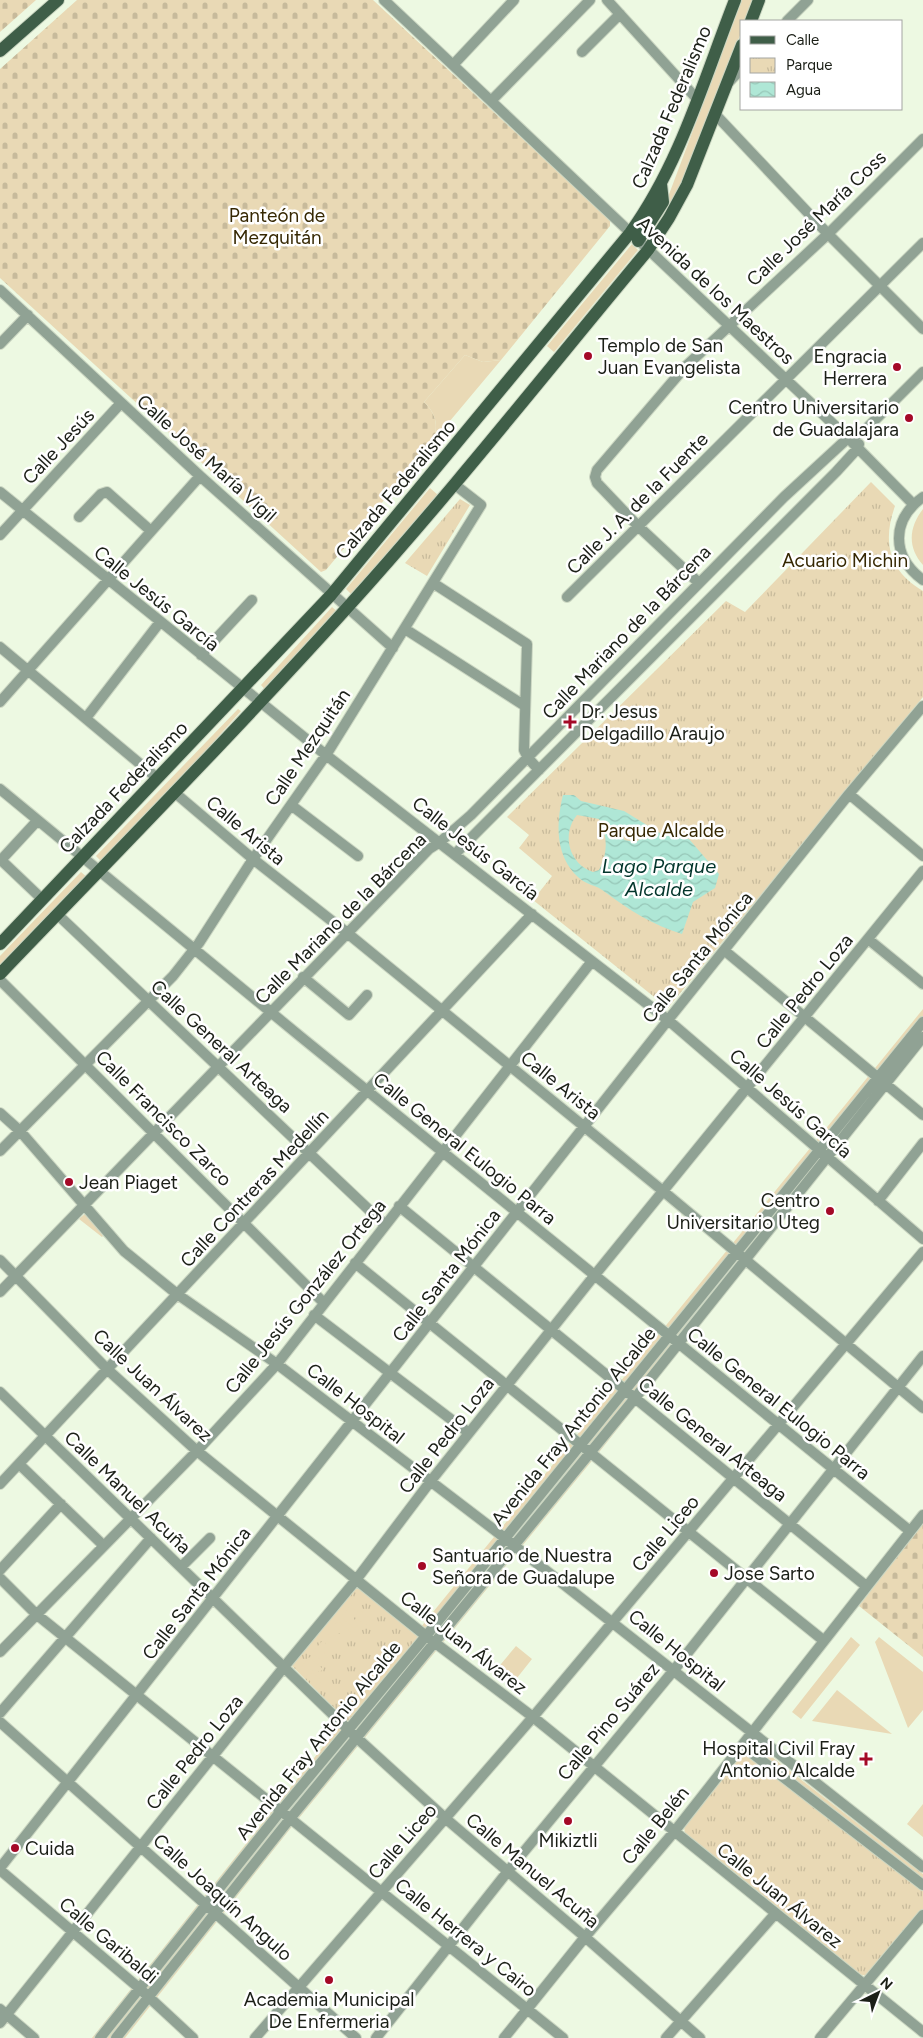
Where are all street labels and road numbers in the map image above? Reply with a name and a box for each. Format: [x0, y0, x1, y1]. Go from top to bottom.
street label: Calzada Federalismo [627, 22, 716, 192]
street label: Calle José María Coss [742, 146, 891, 291]
street label: Avenida de los Maestros [632, 211, 799, 369]
street label: Calle José María Vigil [132, 390, 281, 527]
street label: Calle Jesús [17, 404, 99, 489]
street label: Calzada Federalismo [330, 415, 460, 564]
street label: Calle J. A. de la Fuente [562, 428, 713, 579]
street label: Calle Jesús García [89, 541, 224, 656]
street label: Calle Mariano de la Bárcena [537, 541, 716, 724]
street label: Calle Mezquitán [260, 684, 355, 810]
street label: Calzada Federalismo [54, 716, 192, 858]
street label: Calle Arista [201, 791, 290, 870]
street label: Calle Jesús García [408, 792, 544, 905]
street label: Calle Mariano de la Bárcena [250, 828, 431, 1009]
street label: Calle Santa Mónica [637, 887, 757, 1028]
street label: Calle Pedro Loza [751, 929, 858, 1053]
street label: Calle General Arteaga [146, 975, 297, 1118]
street label: Calle Jesús García [725, 1044, 857, 1163]
street label: Calle Francisco Zarco [91, 1046, 236, 1191]
street label: Calle Arista [516, 1046, 605, 1125]
street label: Calle General Eulogio Parra [368, 1067, 561, 1229]
street label: Calle Contreras Medellín [175, 1105, 333, 1272]
street label: Calle Jesús González Ortega [220, 1195, 391, 1398]
street label: Calle Santa Mónica [387, 1204, 505, 1346]
street label: Avenida Fray Antonio Alcalde [486, 1322, 661, 1530]
street label: Calle General Eulogio Parra [682, 1322, 875, 1484]
street label: Calle Juan Álvarez [88, 1324, 217, 1447]
street label: Calle Hospital [302, 1358, 409, 1449]
street label: Calle General Arteaga [634, 1372, 792, 1507]
street label: Calle Pedro Loza [394, 1373, 499, 1498]
street label: Calle Manuel Acuña [60, 1426, 196, 1559]
street label: Calle Liceo [627, 1490, 704, 1576]
street label: Calle Santa Mónica [137, 1522, 255, 1664]
street label: Calle Juan Álvarez [396, 1586, 532, 1699]
street label: Calle Hospital [624, 1604, 730, 1696]
street label: Avenida Fray Antonio Alcalde [231, 1636, 406, 1844]
street label: Calle Pino Suárez [552, 1658, 664, 1785]
street label: Calle Pedro Loza [141, 1690, 248, 1814]
street label: Calle Belén [617, 1782, 694, 1869]
street label: Calle Liceo [363, 1799, 441, 1884]
street label: Calle Manuel Acuña [461, 1808, 604, 1933]
street label: Calle Joaquín Angulo [148, 1829, 297, 1966]
street label: Calle Juan Álvarez [712, 1838, 847, 1953]
street label: Calle Herrera y Cairo [390, 1873, 541, 2002]
street label: Calle Garibaldi [54, 1892, 163, 1989]

